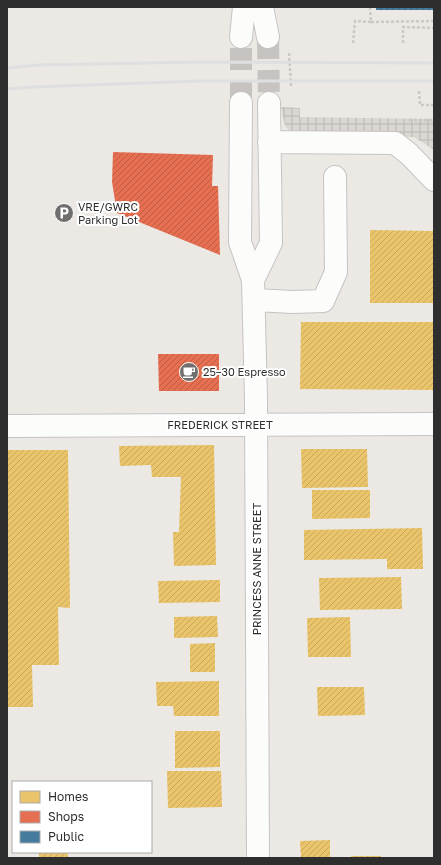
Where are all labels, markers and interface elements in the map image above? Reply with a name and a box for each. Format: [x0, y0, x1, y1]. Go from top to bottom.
place label: VRE/GWRC Parking Lot [78, 200, 138, 226]
parking icon: VRE/GWRC Parking Lot [53, 202, 75, 224]
cafe icon: 25–30 Espresso [178, 361, 200, 383]
place label: 25–30 Espresso [203, 365, 286, 378]
street label: FREDERICK STREET [167, 418, 273, 431]
street label: PRINCESS ANNE STREET [250, 503, 263, 635]
legend [12, 781, 152, 853]
text: Homes [48, 789, 88, 804]
text: Shops [48, 809, 84, 824]
text: Public [48, 829, 85, 844]

